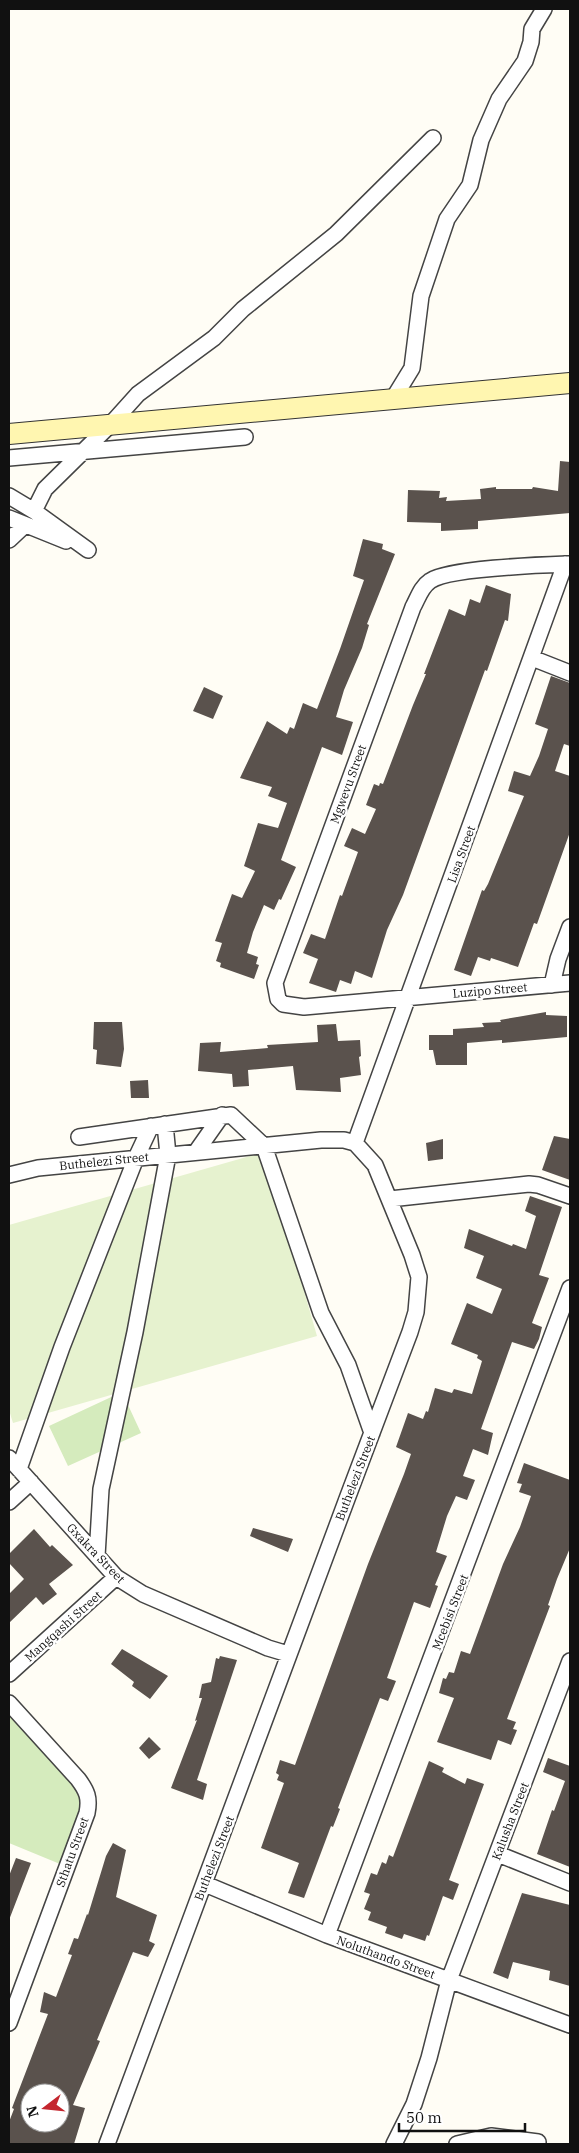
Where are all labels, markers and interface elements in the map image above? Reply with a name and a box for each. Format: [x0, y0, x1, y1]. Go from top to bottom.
street label: Mgwevu Street [327, 742, 369, 826]
street label: Lisa Street [444, 823, 478, 885]
street label: Luzipo Street [452, 979, 528, 1001]
street label: Buthelezi Street [59, 1149, 149, 1173]
street label: Buthelezi Street [332, 1433, 378, 1523]
street label: Gxakra Street [64, 1520, 128, 1586]
street label: Mcebisi Street [429, 1572, 471, 1652]
street label: Mangqashi Street [21, 1587, 105, 1665]
street label: Kalusha Street [488, 1780, 532, 1862]
street label: Buthelezi Street [191, 1813, 237, 1903]
street label: Sthatu Street [52, 1815, 92, 1889]
street label: Noluthando Street [335, 1932, 437, 1982]
north arrow [20, 2083, 70, 2133]
scale bar [399, 2100, 525, 2132]
text: N [22, 2104, 43, 2119]
text: 50 m [406, 2108, 442, 2127]

